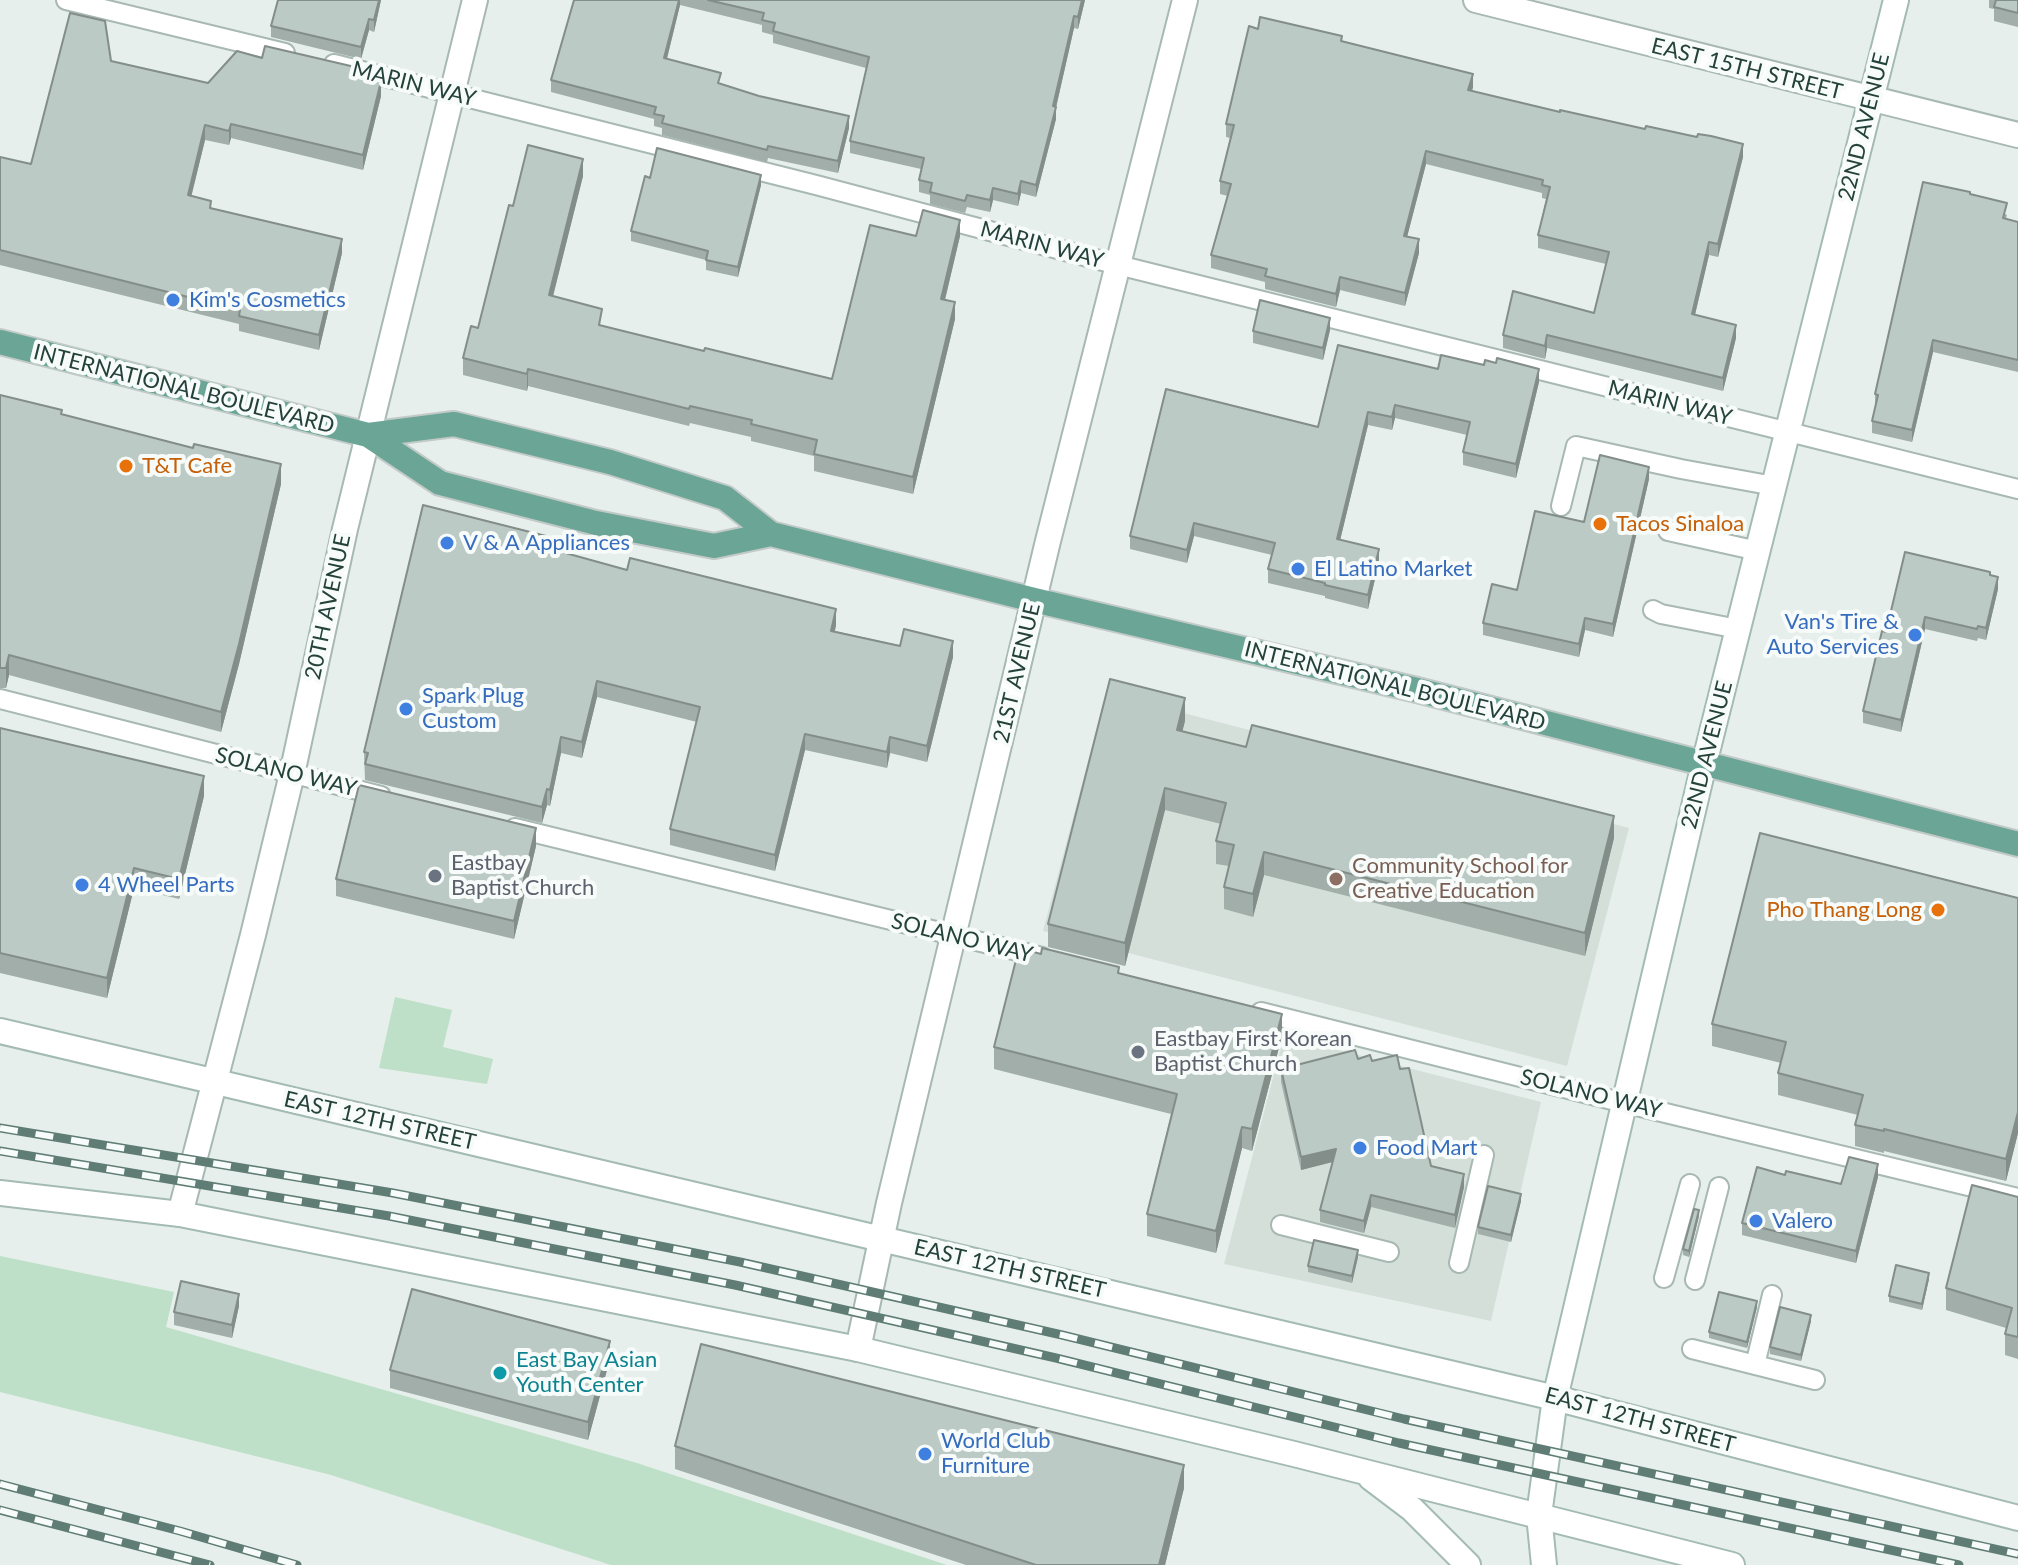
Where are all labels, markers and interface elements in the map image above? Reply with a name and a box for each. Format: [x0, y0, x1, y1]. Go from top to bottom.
street label: EAST 15TH STREET [1649, 32, 1845, 106]
street label: 22ND AVENUE [1833, 50, 1895, 204]
street label: MARIN WAY [349, 56, 479, 112]
street label: MARIN WAY [977, 216, 1107, 274]
place label: Kim's Cosmetics [189, 287, 346, 313]
marker: Kim's Cosmetics [164, 291, 182, 309]
street label: INTERNATIONAL BOULEVARD [31, 339, 337, 439]
street label: MARIN WAY [1605, 375, 1735, 431]
place label: T&T Cafe [142, 453, 232, 479]
marker: T&T Cafe [117, 457, 135, 475]
place label: Tacos Sinaloa [1616, 511, 1744, 537]
marker: Tacos Sinaloa [1591, 515, 1609, 533]
place label: V & A Appliances [463, 530, 630, 556]
street label: 20TH AVENUE [300, 532, 356, 682]
marker: V & A Appliances [438, 534, 456, 552]
place label: El Latino Market [1314, 556, 1472, 582]
marker: El Latino Market [1289, 560, 1307, 578]
street label: 21ST AVENUE [988, 600, 1046, 746]
place label: Van's Tire & Auto Services [1767, 609, 1899, 660]
marker: Van's Tire & Auto Services [1906, 626, 1924, 644]
street label: INTERNATIONAL BOULEVARD [1242, 636, 1548, 736]
street label: 22ND AVENUE [1676, 678, 1738, 832]
place label: Spark Plug Custom [422, 683, 524, 734]
marker: Spark Plug Custom [397, 700, 415, 718]
street label: SOLANO WAY [213, 742, 359, 802]
place label: Eastbay Baptist Church [451, 850, 594, 902]
place label: Community School for Creative Education [1352, 853, 1568, 904]
marker: Eastbay Baptist Church [426, 867, 444, 885]
marker: Community School for Creative Education [1327, 870, 1345, 888]
place label: 4 Wheel Parts [98, 872, 235, 898]
marker: 4 Wheel Parts [73, 876, 91, 894]
place label: Pho Thang Long [1766, 897, 1922, 923]
marker: Pho Thang Long [1929, 901, 1947, 919]
street label: SOLANO WAY [889, 908, 1035, 968]
place label: Eastbay First Korean Baptist Church [1154, 1026, 1352, 1078]
marker: Eastbay First Korean Baptist Church [1129, 1043, 1147, 1061]
street label: SOLANO WAY [1518, 1064, 1664, 1124]
street label: EAST 12TH STREET [281, 1086, 479, 1156]
place label: Food Mart [1376, 1135, 1477, 1161]
marker: Food Mart [1351, 1139, 1369, 1157]
place label: Valero [1772, 1208, 1833, 1234]
marker: Valero [1747, 1212, 1765, 1230]
street label: EAST 12TH STREET [911, 1234, 1109, 1304]
place label: East Bay Asian Youth Center [516, 1347, 657, 1398]
marker: East Bay Asian Youth Center [491, 1364, 509, 1382]
street label: EAST 12TH STREET [1542, 1382, 1738, 1458]
place label: World Club Furniture [941, 1428, 1051, 1480]
marker: World Club Furniture [916, 1445, 934, 1463]

